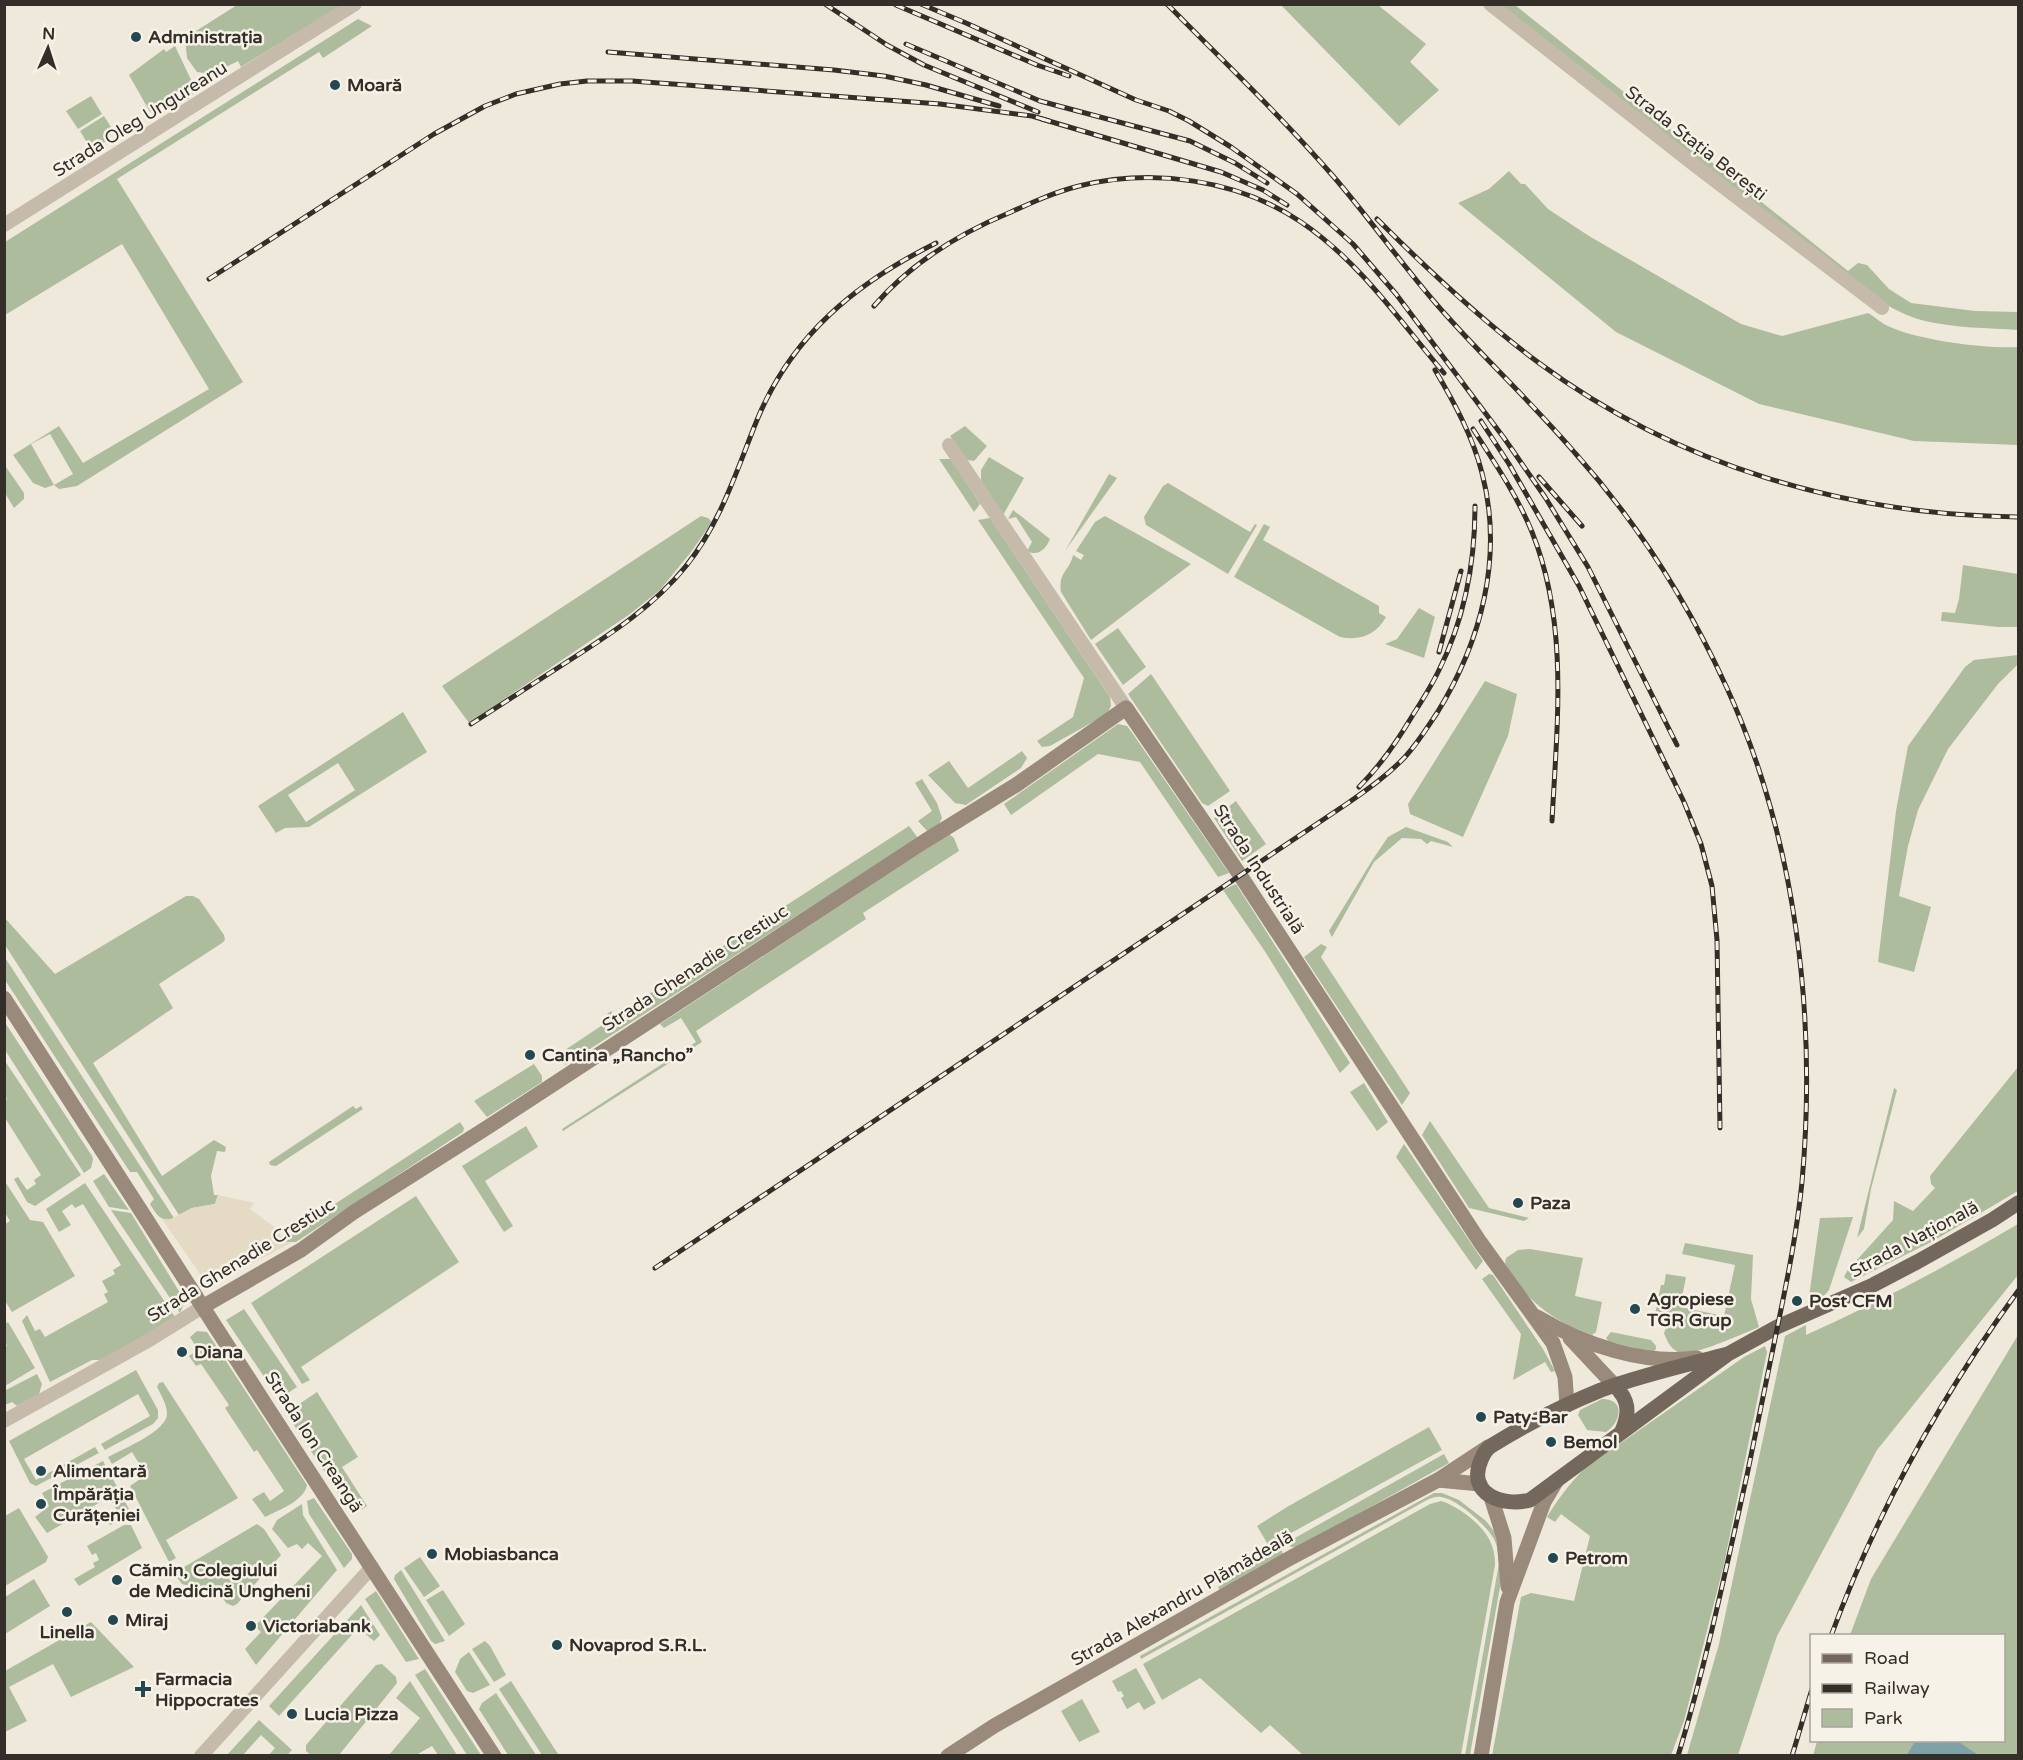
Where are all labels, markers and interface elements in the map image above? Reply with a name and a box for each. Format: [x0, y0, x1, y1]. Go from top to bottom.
north arrow [18, 18, 78, 78]
text: N [42, 24, 56, 44]
place label: Administrația [148, 26, 263, 48]
marker: Administrația [129, 30, 143, 44]
street label: Strada Oleg Ungureanu [49, 56, 231, 182]
place label: Moară [347, 74, 402, 96]
marker: Moară [328, 78, 342, 92]
street label: Strada Stația Berești [1621, 81, 1771, 205]
street label: Strada Industrială [1209, 800, 1309, 938]
street label: Strada Ghenadie Crestiuc [598, 900, 792, 1036]
place label: Cantina „Rancho” [542, 1044, 694, 1066]
marker: Cantina „Rancho” [523, 1048, 537, 1062]
place label: Paza [1530, 1192, 1571, 1214]
street label: Strada Ghenadie Crestiuc [143, 1193, 339, 1327]
marker: Paza [1511, 1196, 1525, 1210]
street label: Strada Națională [1846, 1196, 1982, 1282]
place label: Agropiese TGR Grup [1646, 1288, 1734, 1331]
place label: Post CFM [1809, 1290, 1893, 1312]
marker: Post CFM [1790, 1294, 1804, 1308]
marker: Agropiese TGR Grup [1628, 1302, 1642, 1316]
place label: Diana [194, 1341, 243, 1363]
marker: Diana [175, 1345, 189, 1359]
street label: Strada Ion Creangă [260, 1367, 368, 1517]
place label: Paty-Bar [1493, 1406, 1569, 1428]
marker: Paty-Bar [1474, 1410, 1488, 1424]
place label: Bemol [1563, 1431, 1618, 1453]
marker: Bemol [1544, 1435, 1558, 1449]
place label: Alimentară [53, 1460, 147, 1482]
marker: Alimentară [34, 1464, 48, 1478]
place label: Împărăția Curățeniei [52, 1483, 140, 1526]
marker: Împărăția Curățeniei [34, 1497, 48, 1511]
street label: Strada Alexandru Plămădeală [1067, 1525, 1297, 1671]
place label: Mobiasbanca [444, 1543, 559, 1565]
marker: Mobiasbanca [425, 1547, 439, 1561]
place label: Petrom [1565, 1547, 1628, 1569]
marker: Petrom [1546, 1551, 1560, 1565]
place label: Cămin, Colegiului de Medicină Ungheni [129, 1559, 310, 1602]
marker: Cămin, Colegiului de Medicină Ungheni [110, 1573, 124, 1587]
marker: Linella [60, 1605, 74, 1619]
place label: Miraj [125, 1609, 168, 1631]
marker: Miraj [106, 1613, 120, 1627]
place label: Victoriabank [263, 1615, 371, 1637]
marker: Victoriabank [244, 1619, 258, 1633]
place label: Linella [39, 1621, 95, 1643]
place label: Novaprod S.R.L. [569, 1634, 707, 1656]
legend [1810, 1634, 2005, 1742]
marker: Novaprod S.R.L. [550, 1638, 564, 1652]
text: Road [1864, 1647, 1909, 1669]
place label: Farmacia Hippocrates [155, 1668, 259, 1711]
text: Railway [1864, 1677, 1930, 1699]
marker: Farmacia Hippocrates [136, 1682, 150, 1696]
place label: Lucia Pizza [304, 1703, 399, 1725]
marker: Lucia Pizza [285, 1707, 299, 1721]
text: Park [1864, 1707, 1903, 1729]

